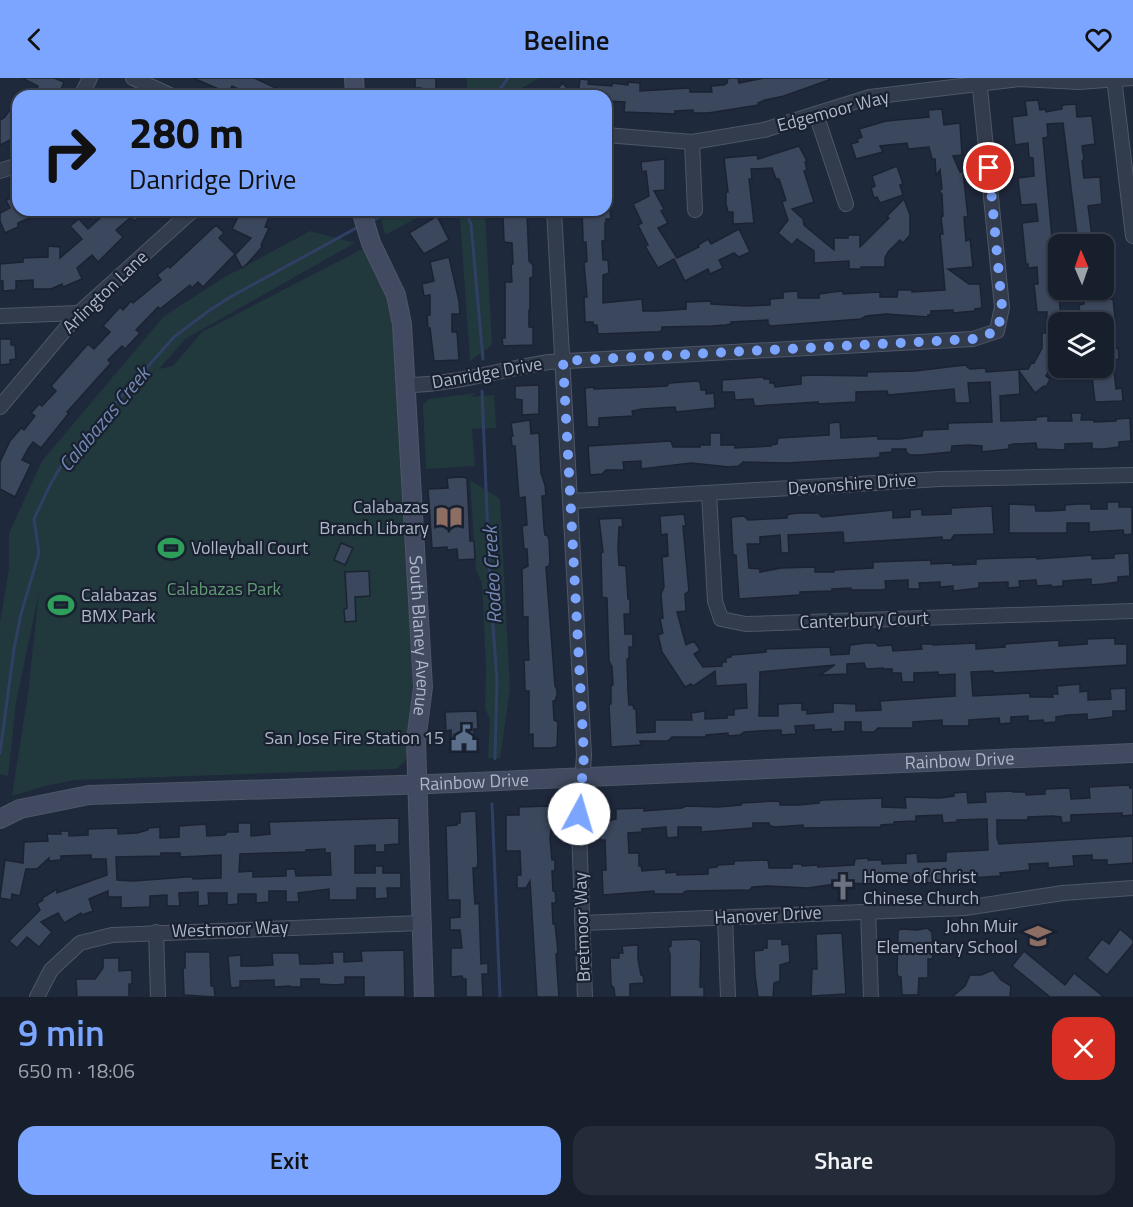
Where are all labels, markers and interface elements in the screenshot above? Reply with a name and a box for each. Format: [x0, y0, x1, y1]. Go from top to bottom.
text: Beeline [524, 19, 609, 60]
icon: back [18, 23, 51, 56]
icon: heart [1082, 23, 1115, 56]
street label: Edgemoor Way [774, 82, 892, 138]
text: 280 m [129, 100, 244, 164]
icon: right [30, 114, 108, 192]
pin [963, 142, 1014, 193]
icon: arrive [972, 151, 1005, 184]
text: Danridge Drive [129, 158, 296, 199]
north arrow [1048, 234, 1114, 300]
map controls [1048, 234, 1114, 378]
street label: Arlington Lane [56, 244, 154, 339]
button: layers [1048, 312, 1114, 378]
street label: Danridge Drive [430, 350, 544, 395]
water label: Calabazas Creek [50, 358, 158, 478]
street label: Devonshire Drive [787, 466, 917, 501]
place label: Calabazas Branch Library [319, 493, 429, 541]
library icon: Calabazas Branch Library [434, 502, 464, 532]
water label: Rodeo Creek [473, 523, 510, 625]
sports icon: Volleyball Court [156, 533, 186, 563]
place label: Volleyball Court [191, 534, 309, 561]
street label: South Blaney Avenue [402, 555, 437, 718]
park label: Calabazas Park [167, 575, 282, 602]
place label: Calabazas BMX Park [81, 581, 157, 629]
sports icon: Calabazas BMX Park [46, 590, 76, 620]
street label: Canterbury Court [799, 604, 930, 635]
public building icon: San Jose Fire Station 15 [449, 723, 479, 753]
place label: San Jose Fire Station 15 [265, 724, 444, 751]
street label: Rainbow Drive [904, 744, 1015, 776]
street label: Rainbow Drive [419, 766, 529, 797]
position arrow [547, 782, 611, 846]
place label: Home of Christ Chinese Church [863, 863, 979, 911]
street label: Bretmoor Way [566, 871, 597, 982]
church icon: Home of Christ Chinese Church [828, 872, 858, 902]
street label: Hanover Drive [714, 898, 822, 931]
place label: John Muir Elementary School [876, 912, 1018, 960]
street label: Westmoor Way [171, 913, 289, 944]
school or university icon: John Muir Elementary School [1023, 921, 1053, 951]
text: 9 min [18, 1005, 105, 1060]
button: close [1052, 1017, 1115, 1080]
text: 650 m · 18:06 [18, 1055, 135, 1086]
button: Exit [18, 1126, 561, 1195]
button: Share [573, 1126, 1115, 1195]

